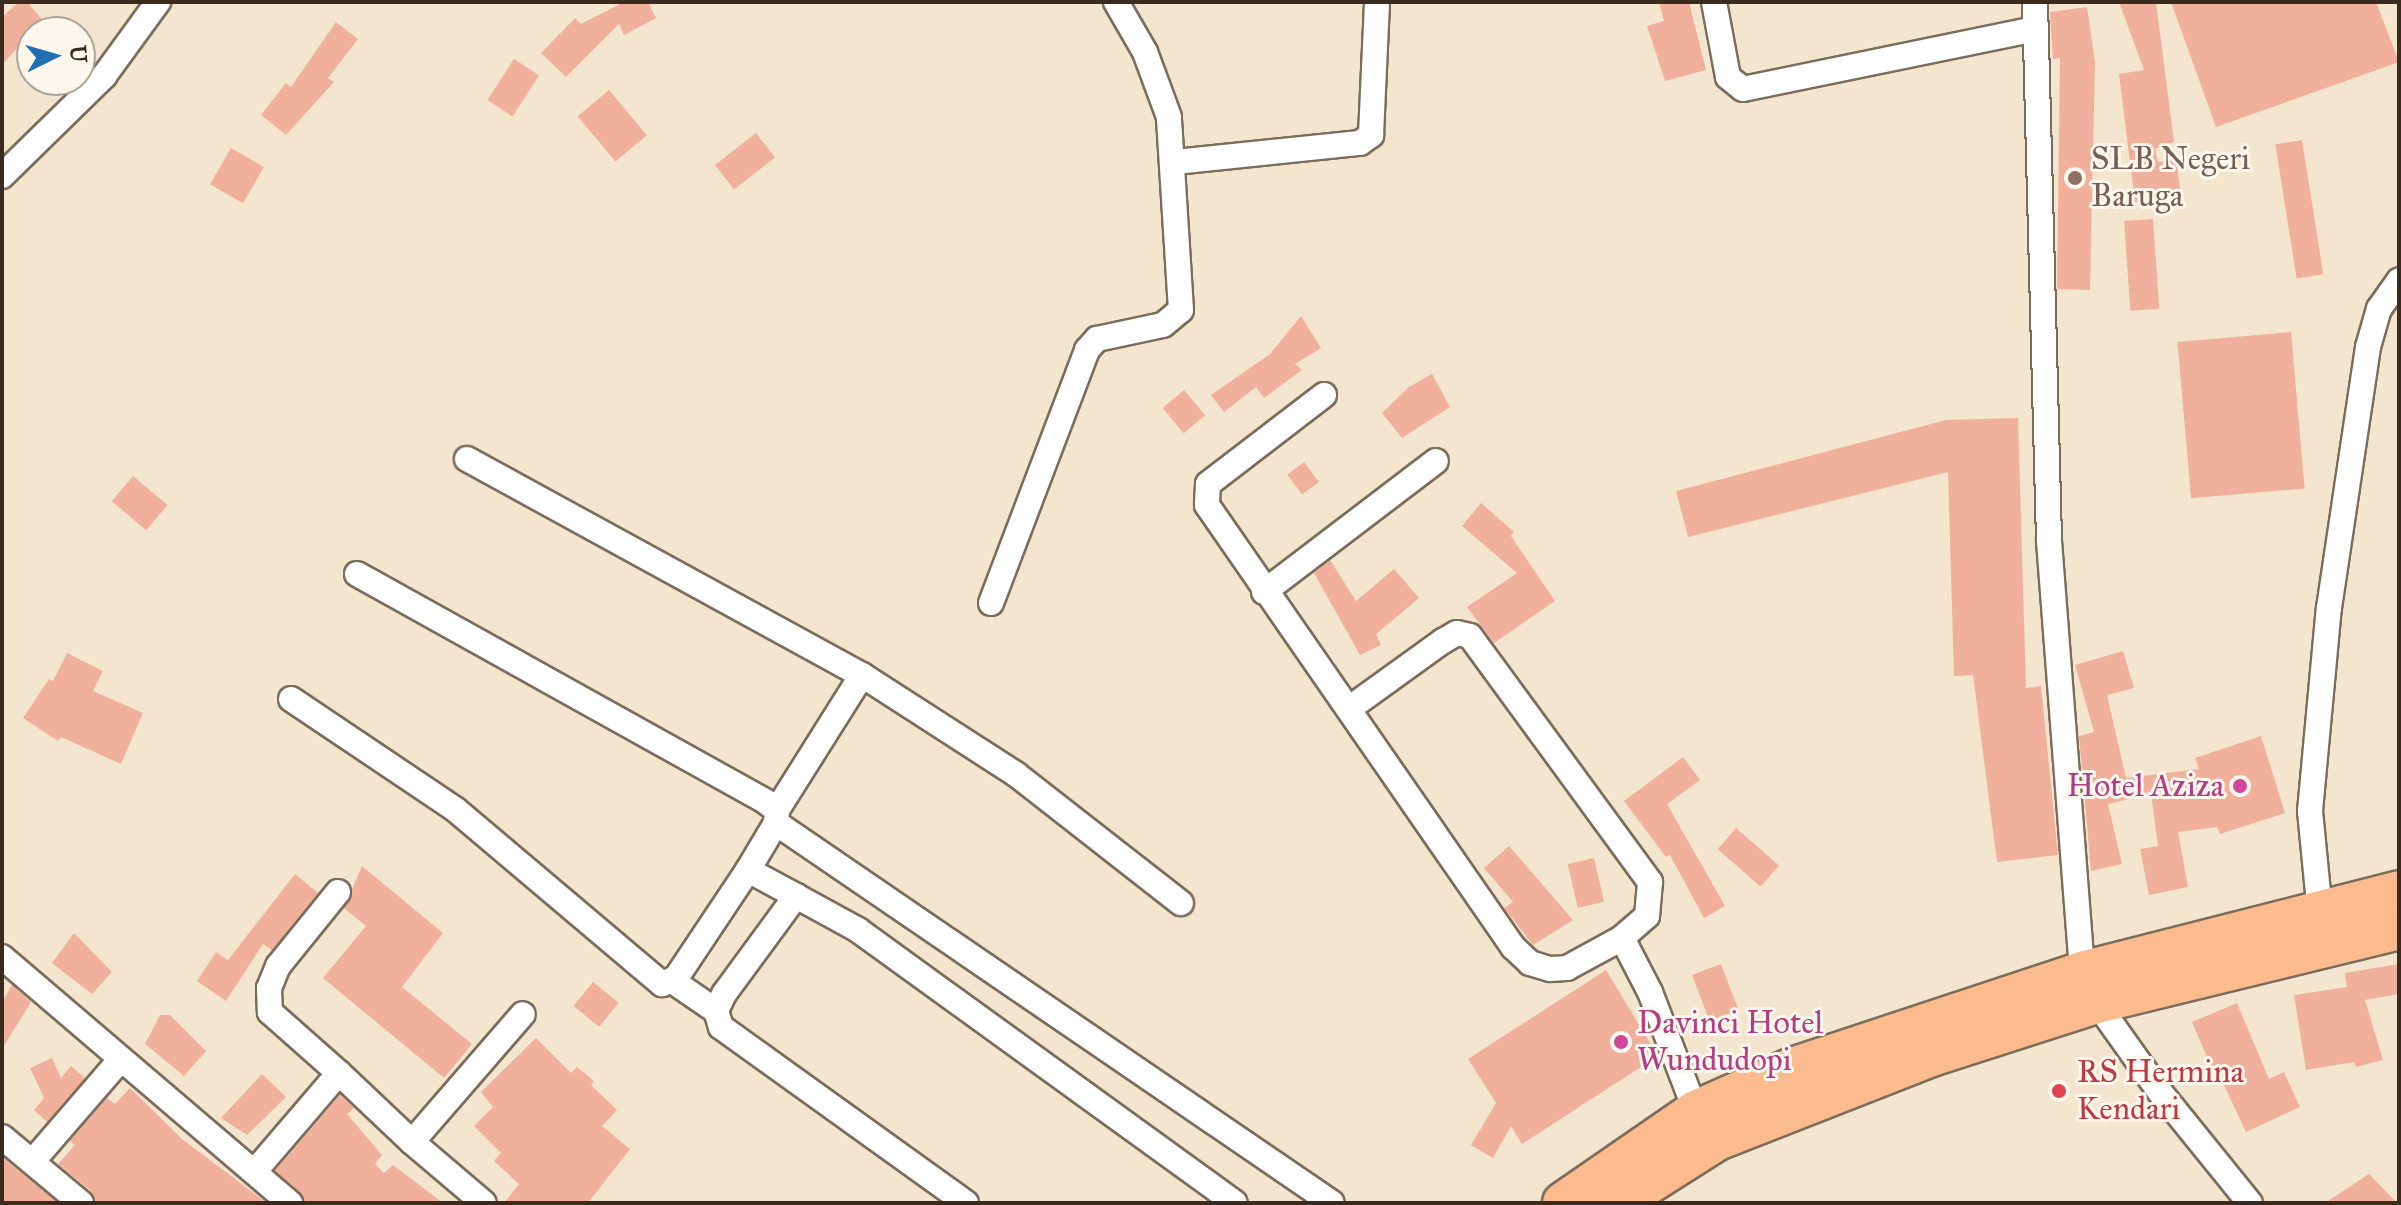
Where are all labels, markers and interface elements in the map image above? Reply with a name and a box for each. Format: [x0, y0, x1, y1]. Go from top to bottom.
north arrow [16, 16, 96, 96]
text: U [64, 44, 93, 64]
place label: SLB Negeri Baruga [2091, 141, 2250, 216]
marker: SLB Negeri Baruga [2066, 169, 2084, 187]
place label: Hotel Aziza [2067, 767, 2224, 805]
marker: Hotel Aziza [2231, 777, 2249, 795]
place label: Davinci Hotel Wundudopi [1637, 1005, 1823, 1080]
marker: Davinci Hotel Wundudopi [1612, 1033, 1630, 1051]
place label: RS Hermina Kendari [2077, 1054, 2244, 1129]
marker: RS Hermina Kendari [2048, 1080, 2070, 1102]

